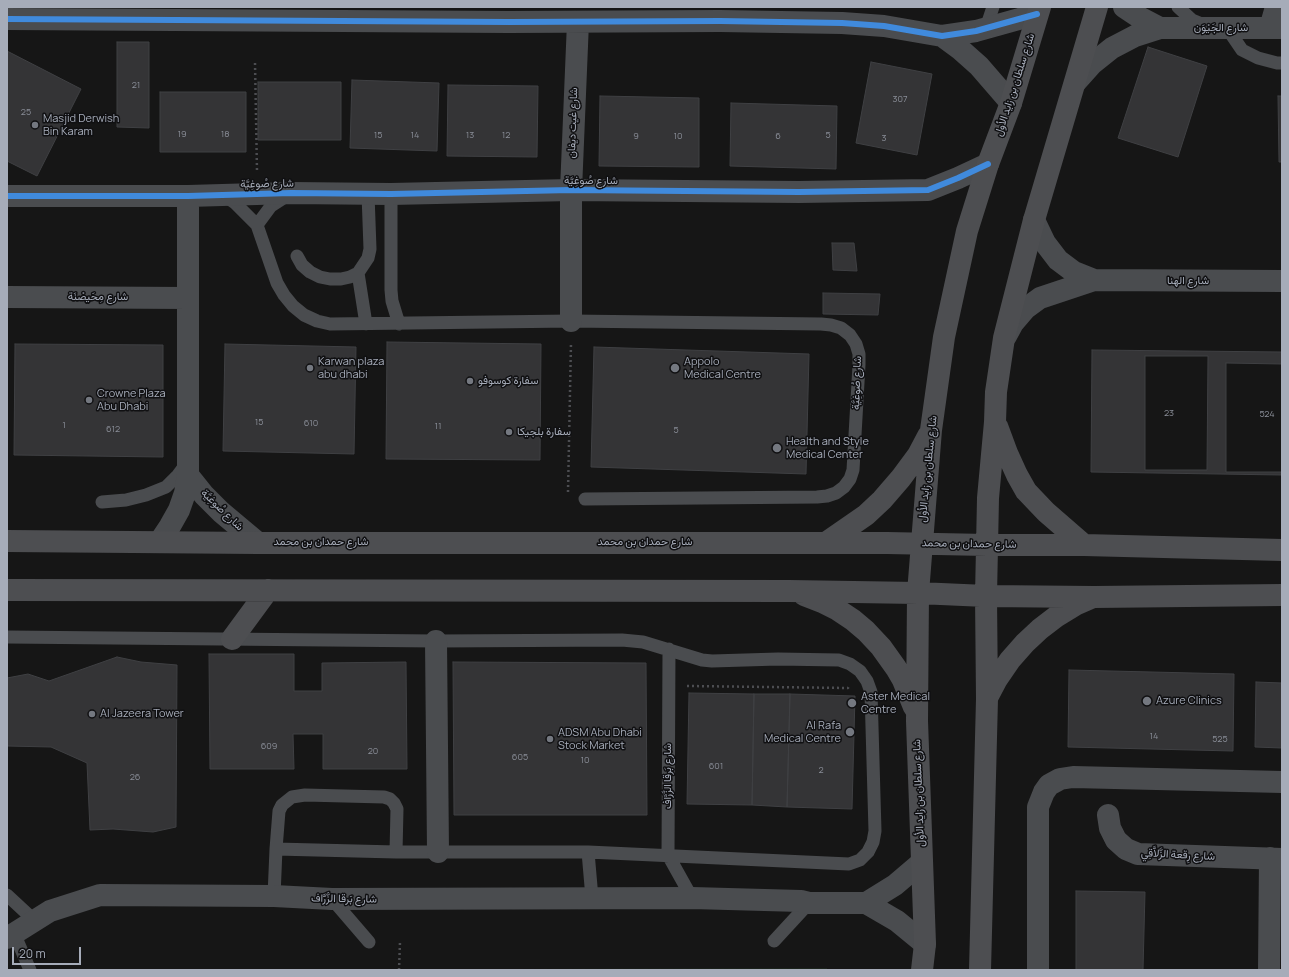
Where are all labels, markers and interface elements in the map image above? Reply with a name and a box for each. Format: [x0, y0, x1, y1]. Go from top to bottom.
street label: شارع الجَيْوَن [1194, 21, 1248, 35]
street label: شارع سلطان بن زايد الأول [992, 32, 1038, 138]
house number: 21 [132, 80, 140, 90]
street label: شارع غيت ديفان [565, 87, 581, 159]
house number: 307 [893, 94, 907, 104]
house number: 25 [21, 107, 31, 117]
place label: Masjid Derwish Bin Karam [43, 112, 119, 138]
marker: Masjid Derwish Bin Karam [30, 120, 40, 130]
house number: 19 [177, 129, 187, 139]
house number: 18 [221, 129, 229, 139]
house number: 15 [374, 130, 382, 140]
house number: 14 [411, 130, 419, 140]
house number: 13 [466, 130, 474, 140]
house number: 12 [502, 130, 510, 140]
house number: 5 [825, 130, 831, 140]
house number: 9 [633, 131, 639, 141]
house number: 10 [674, 131, 682, 141]
house number: 6 [775, 131, 781, 141]
house number: 3 [882, 133, 886, 143]
street label: شارع صُوغِيَّة [564, 174, 618, 188]
street label: شارع صُوغِيَّة [240, 177, 294, 191]
street label: شارع الهنا [1167, 274, 1209, 288]
street label: شارع مِحَيصْنَة [68, 290, 128, 304]
place label: Karwan plaza abu dhabi [318, 355, 384, 381]
place label: Appolo Medical Centre [684, 355, 761, 381]
street label: شارع صُوغِيَّة [849, 356, 865, 410]
marker: Appolo Medical Centre [669, 362, 681, 374]
marker: Karwan plaza abu dhabi [305, 363, 315, 373]
place label: سفارة كوسوفو [478, 374, 539, 388]
marker: سفارة كوسوفو [465, 376, 475, 386]
place label: Crowne Plaza Abu Dhabi [97, 387, 166, 413]
marker: Crowne Plaza Abu Dhabi [84, 395, 94, 405]
house number: 23 [1164, 408, 1174, 418]
house number: 524 [1259, 409, 1275, 419]
street label: شارع سلطان بن زايد الأول [916, 415, 940, 523]
house number: 15 [255, 417, 263, 427]
house number: 610 [304, 418, 318, 428]
house number: 1 [62, 420, 66, 430]
house number: 11 [434, 421, 442, 431]
house number: 612 [106, 424, 120, 434]
place label: سفارة بلجيكا [517, 425, 571, 439]
house number: 5 [673, 425, 679, 435]
marker: سفارة بلجيكا [504, 427, 514, 437]
place label: Health and Style Medical Center [786, 435, 869, 461]
marker: Health and Style Medical Center [771, 442, 783, 454]
street label: شارع صُوغِيَّة [198, 487, 246, 533]
street label: شارع حمدان بن محمد [274, 535, 368, 549]
street label: شارع حمدان بن محمد [598, 535, 692, 549]
street label: شارع حمدان بن محمد [921, 537, 1017, 551]
place label: Aster Medical Centre [861, 690, 930, 716]
place label: Azure Clinics [1156, 694, 1222, 708]
marker: Azure Clinics [1141, 695, 1153, 707]
marker: Aster Medical Centre [846, 697, 858, 709]
place label: Al Jazeera Tower [100, 707, 184, 721]
marker: Al Jazeera Tower [87, 709, 97, 719]
place label: Al Rafa Medical Centre [764, 719, 841, 745]
place label: ADSM Abu Dhabi Stock Market [558, 726, 642, 752]
marker: Al Rafa Medical Centre [844, 726, 856, 738]
house number: 14 [1150, 731, 1158, 741]
marker: ADSM Abu Dhabi Stock Market [545, 734, 555, 744]
house number: 525 [1212, 734, 1228, 744]
street label: شارع سلطان بن زايد الأول [911, 739, 927, 847]
house number: 609 [261, 741, 277, 751]
street label: شارع بَرقا الزَّرَّاف [661, 743, 675, 809]
house number: 20 [368, 746, 378, 756]
house number: 605 [512, 752, 528, 762]
house number: 10 [581, 755, 589, 765]
house number: 601 [709, 761, 723, 771]
house number: 2 [818, 765, 824, 775]
house number: 26 [130, 772, 140, 782]
street label: شارع رِقعة الزَّلاَّقِي [1141, 846, 1215, 864]
street label: شارع بَرقا الزَّرَّاف [311, 892, 377, 906]
scale bar [14, 939, 83, 965]
text: 20 m [19, 945, 46, 962]

